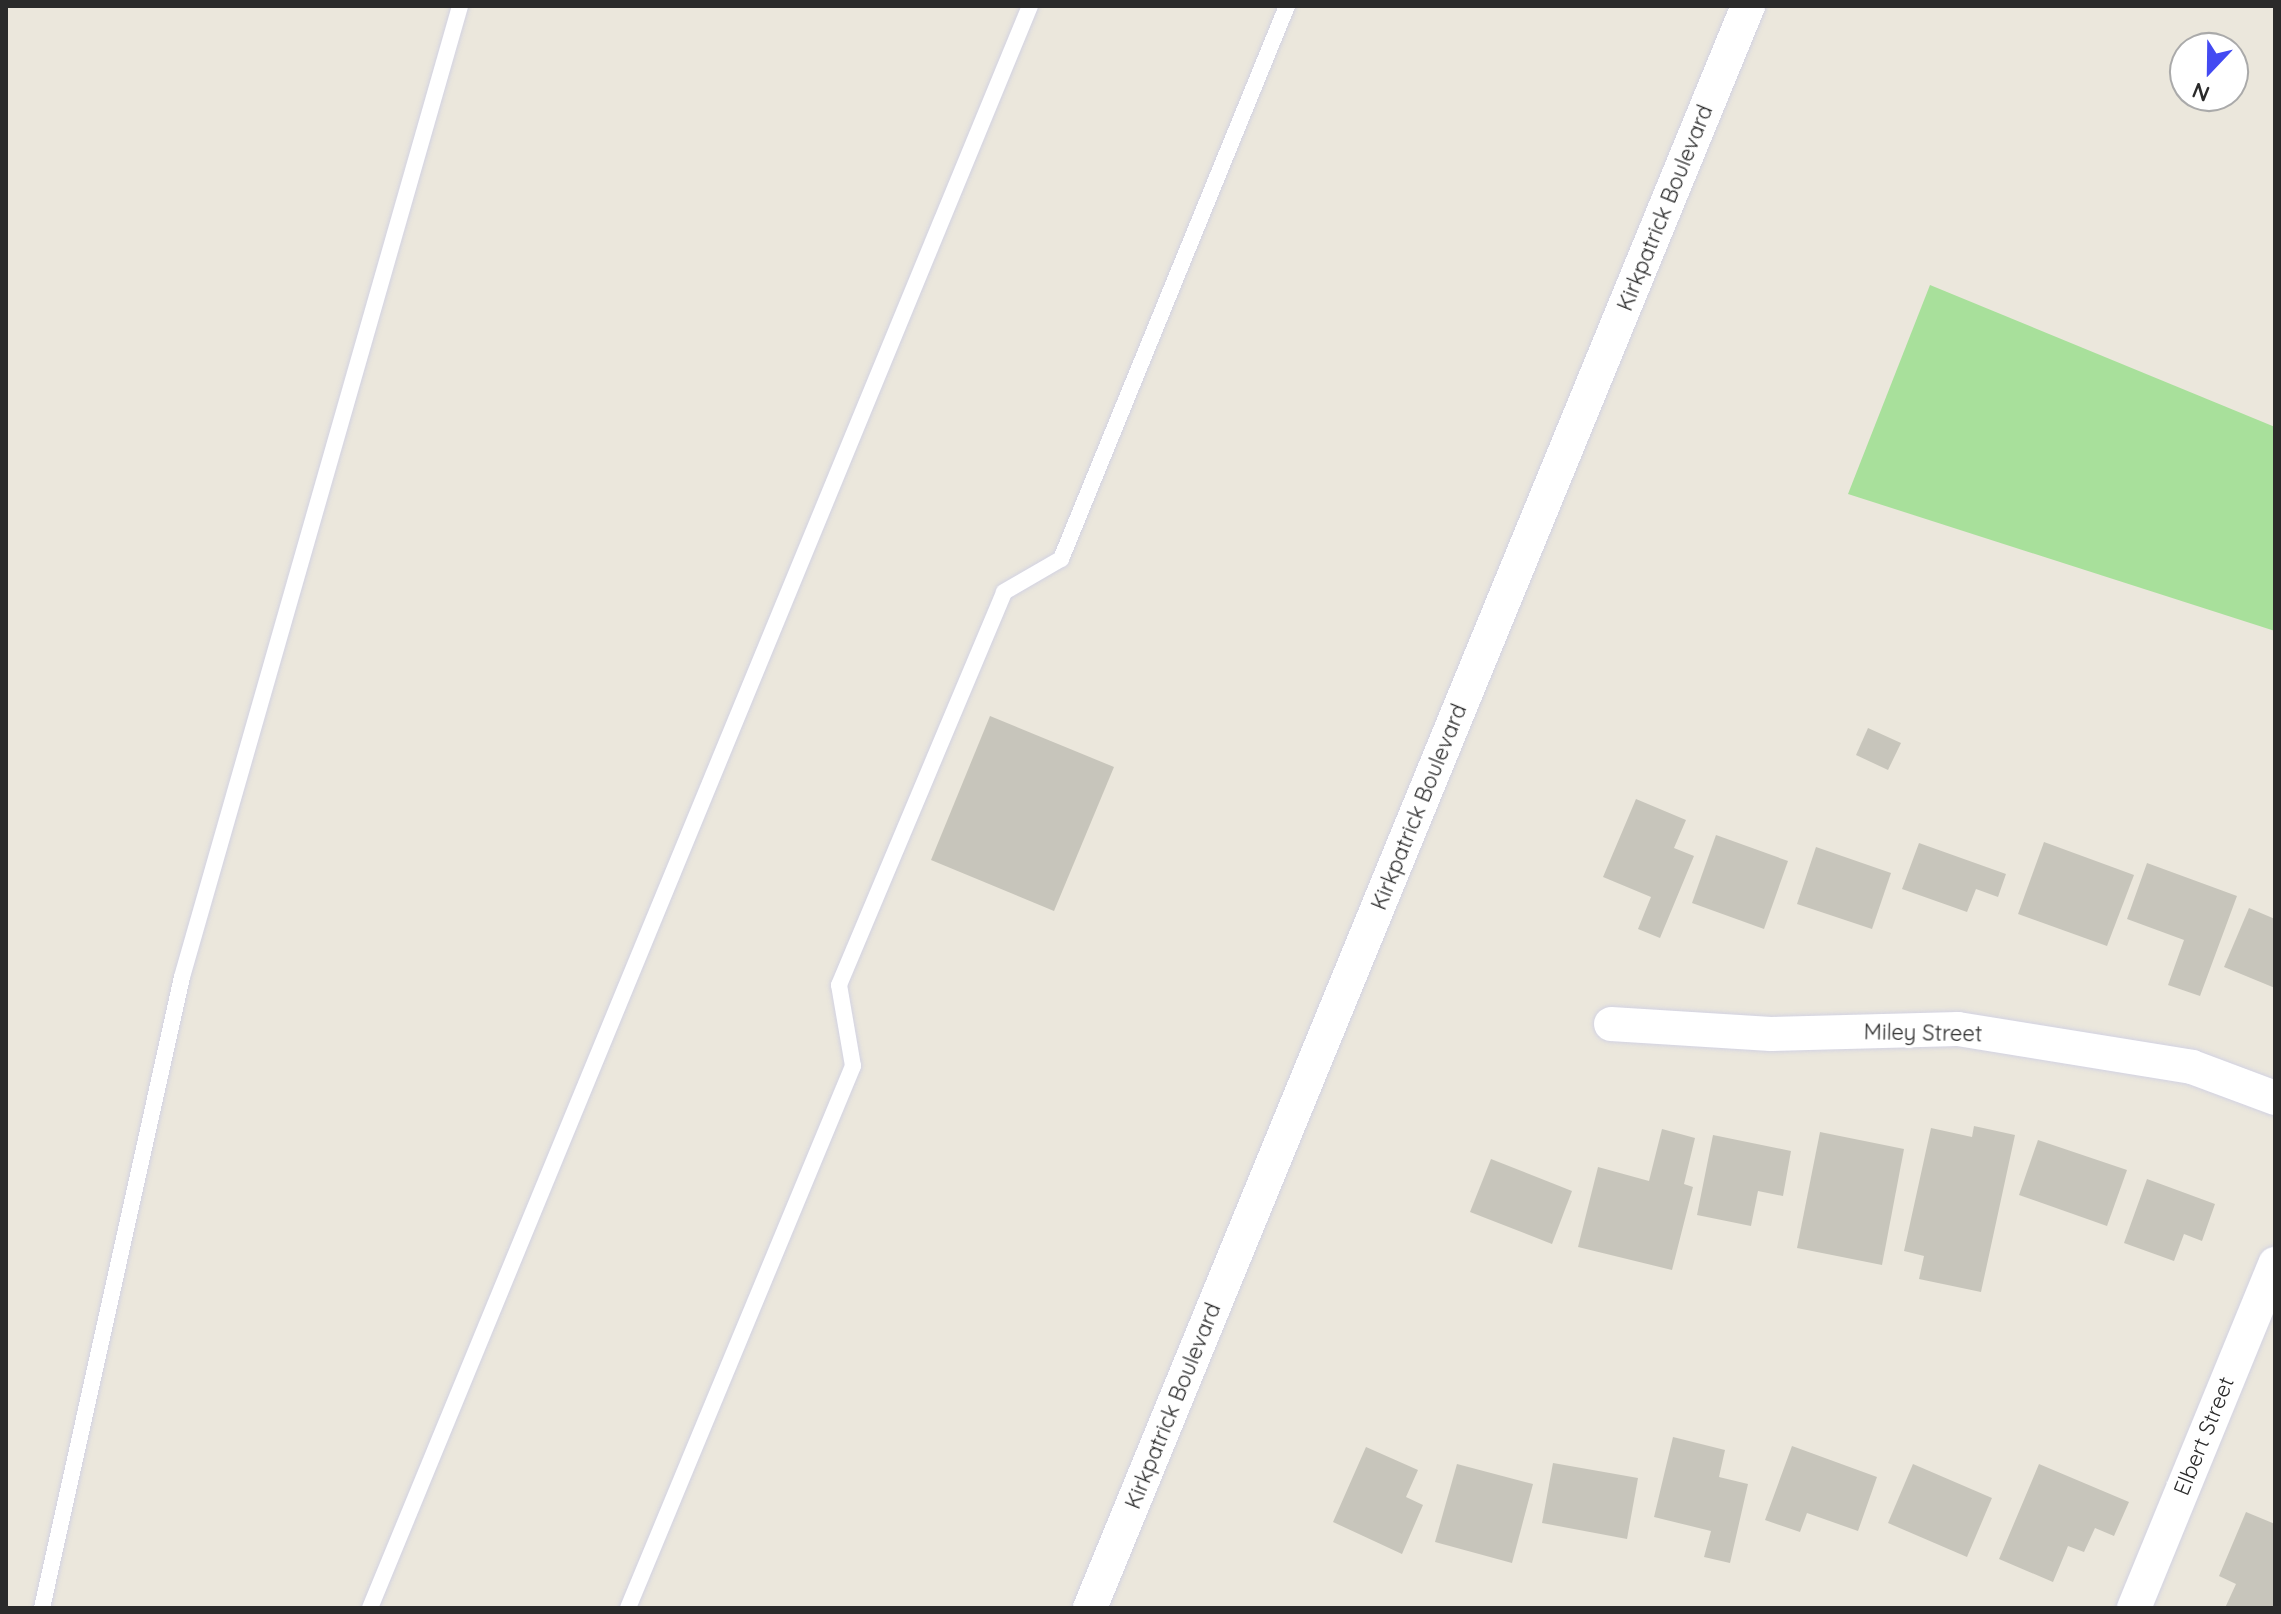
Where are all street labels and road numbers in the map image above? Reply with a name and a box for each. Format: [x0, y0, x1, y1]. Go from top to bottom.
street label: Kirkpatrick Boulevard [1612, 101, 1718, 315]
street label: Kirkpatrick Boulevard [1366, 700, 1472, 914]
street label: Miley Street [1863, 1019, 1983, 1047]
street label: Kirkpatrick Boulevard [1120, 1299, 1226, 1513]
street label: Elbert Street [2168, 1373, 2240, 1499]

